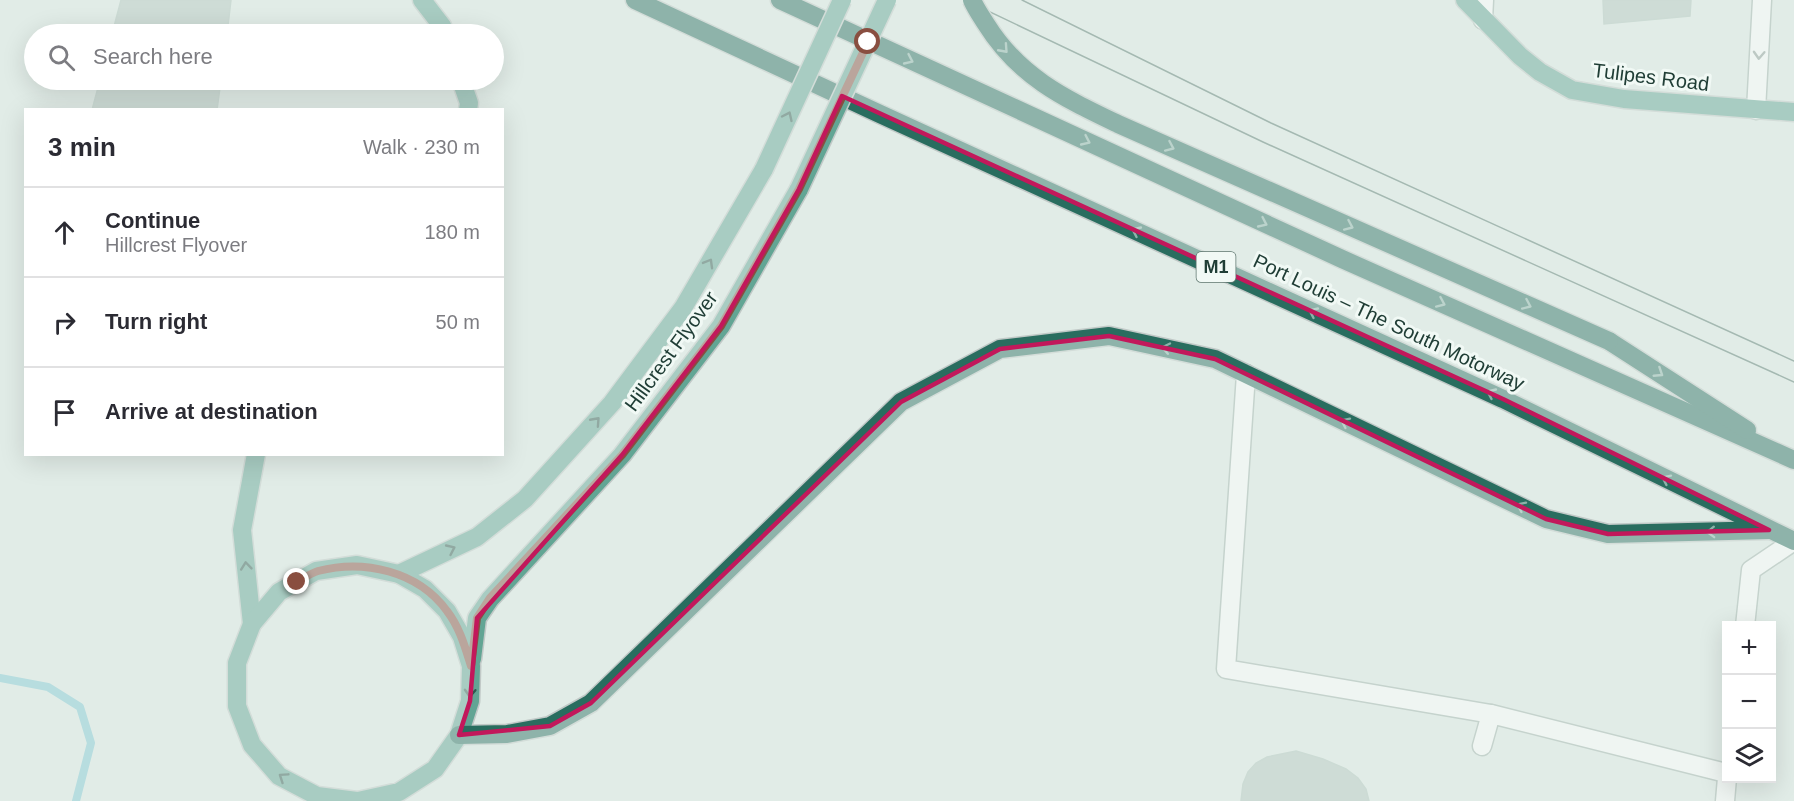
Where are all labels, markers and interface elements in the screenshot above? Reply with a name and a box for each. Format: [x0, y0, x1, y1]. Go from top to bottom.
search box [24, 24, 504, 90]
route start [854, 28, 880, 54]
icon: search [45, 41, 78, 74]
one-way arrow [997, 42, 1008, 52]
text: Search here [93, 44, 213, 69]
one-way arrow [1753, 50, 1766, 60]
one-way arrow [903, 52, 914, 64]
street label: Tulipes Road [1592, 59, 1710, 95]
one-way arrow [781, 111, 793, 122]
text: 3 min [48, 132, 116, 162]
one-way arrow [1080, 134, 1091, 146]
text: Walk · 230 m [363, 136, 480, 158]
one-way arrow [1164, 140, 1175, 152]
text: Continue [105, 208, 200, 233]
icon: ahead [48, 216, 81, 249]
one-way arrow [1257, 216, 1268, 228]
one-way arrow [1342, 219, 1353, 231]
text: 180 m [424, 221, 480, 243]
one-way arrow [1131, 226, 1142, 238]
text: Hillcrest Flyover [105, 234, 247, 256]
street label: Port Louis – The South Motorway [1250, 249, 1528, 395]
road number: M1 [1196, 252, 1236, 282]
one-way arrow [702, 259, 714, 269]
street label: Hillcrest Flyover [620, 287, 722, 415]
one-way arrow [1434, 296, 1445, 308]
one-way arrow [1521, 298, 1532, 310]
icon: right [48, 306, 81, 339]
one-way arrow [1309, 307, 1320, 319]
text: Turn right [105, 309, 207, 334]
text: 50 m [436, 311, 480, 333]
one-way arrow [1161, 342, 1171, 355]
one-way arrow [1652, 366, 1663, 377]
one-way arrow [1486, 388, 1497, 400]
icon: arrive [48, 396, 81, 429]
text: Arrive at destination [105, 399, 318, 424]
one-way arrow [589, 417, 600, 427]
one-way arrow [1340, 417, 1351, 429]
one-way arrow [1661, 474, 1672, 486]
one-way arrow [1516, 502, 1527, 514]
one-way arrow [1706, 526, 1715, 538]
one-way arrow [445, 545, 456, 557]
one-way arrow [240, 561, 252, 570]
route end [283, 568, 309, 594]
map controls [1722, 621, 1776, 783]
button: + [1722, 621, 1776, 675]
button: − [1722, 675, 1776, 729]
one-way arrow [463, 689, 476, 698]
button: layers [1722, 729, 1776, 783]
one-way arrow [279, 773, 290, 784]

